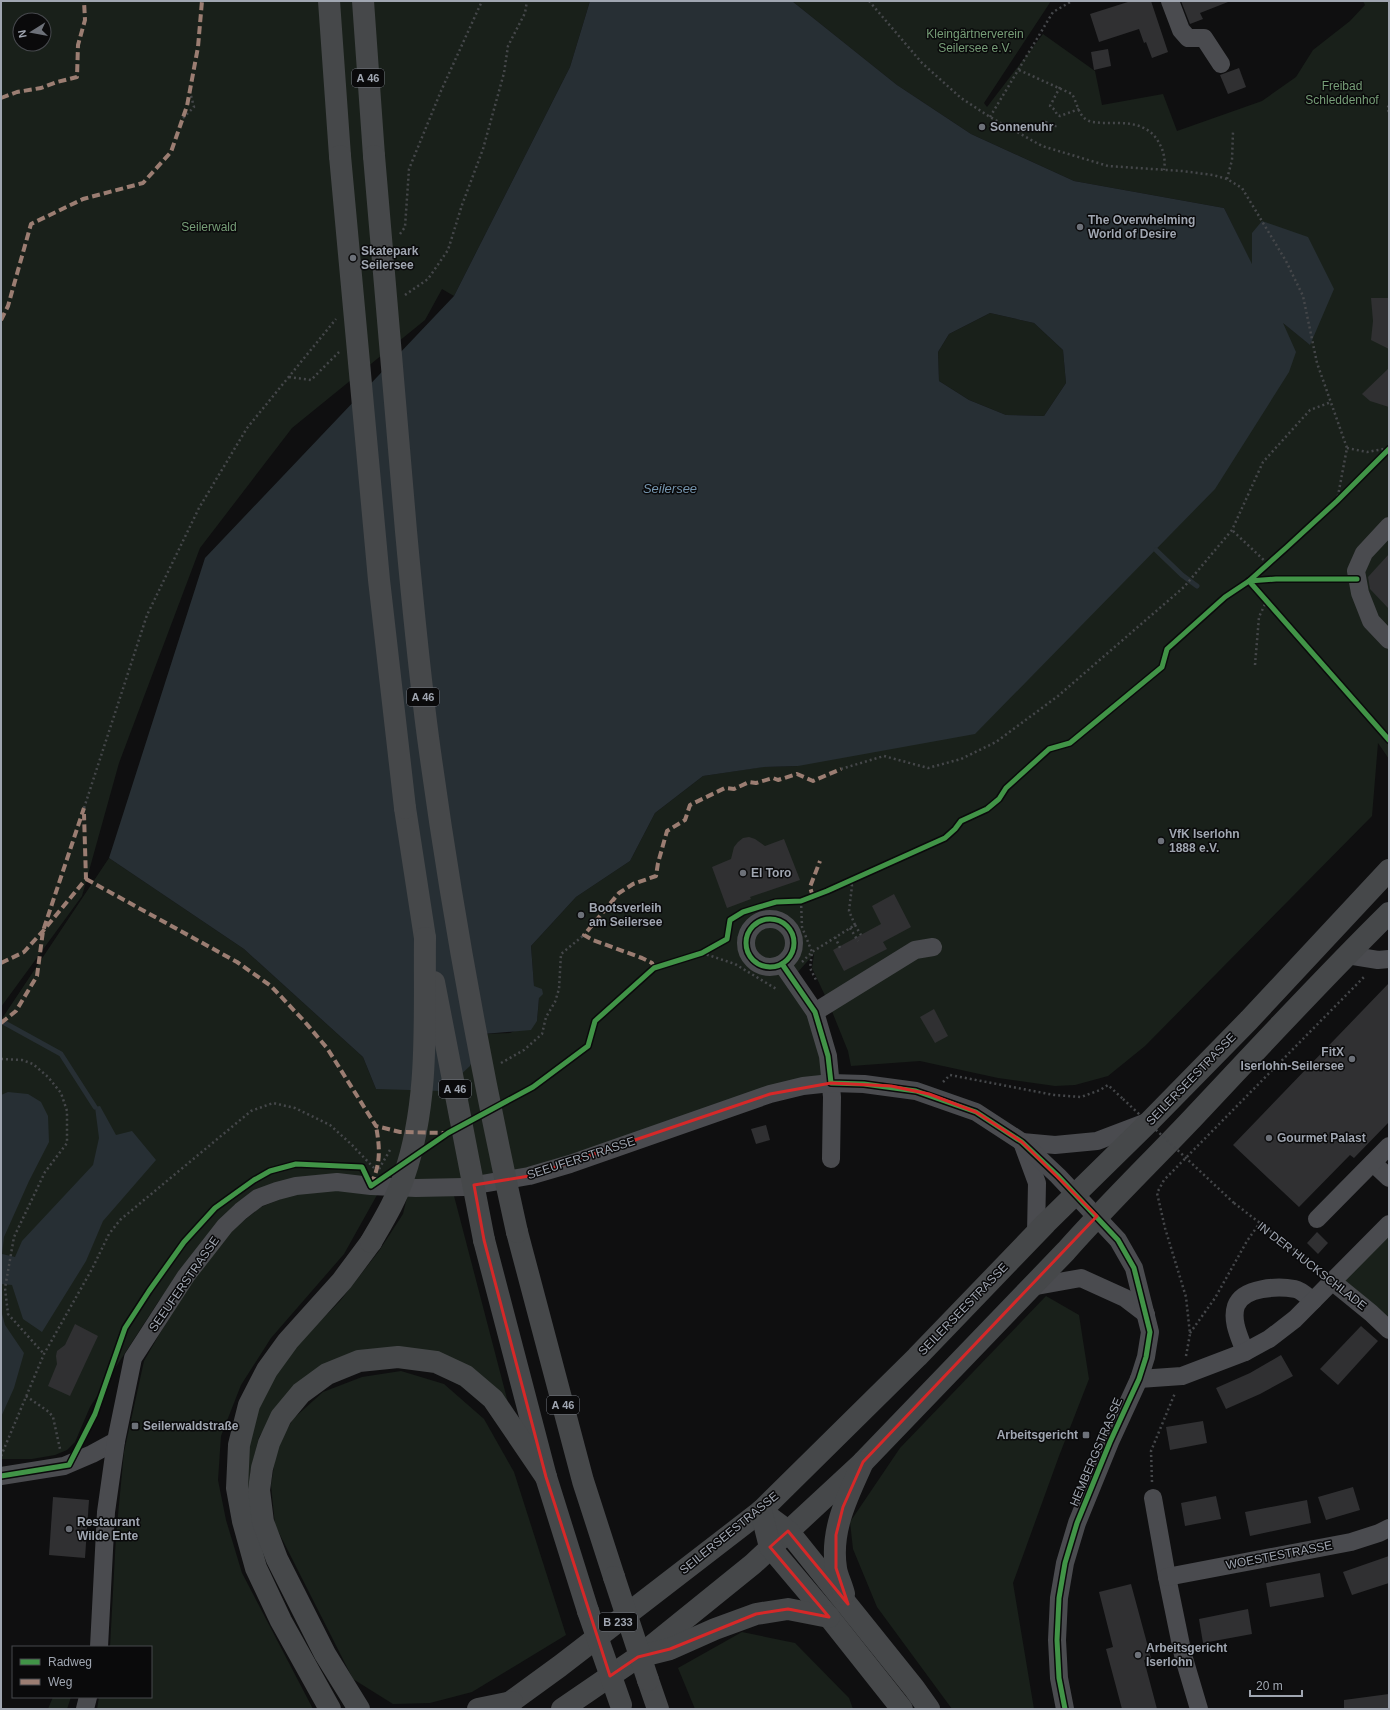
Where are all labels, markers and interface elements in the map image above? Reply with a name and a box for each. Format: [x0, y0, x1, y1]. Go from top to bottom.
north arrow [12, 12, 52, 52]
park label: Kleingärtnerverein Seilersee e.V. [926, 27, 1024, 55]
text: N [16, 29, 29, 39]
road number: A 46 [352, 69, 384, 87]
park label: Freibad Schleddenhof [1305, 79, 1379, 107]
place label: Sonnenuhr [990, 120, 1054, 134]
marker: Sonnenuhr [977, 122, 987, 132]
place label: The Overwhelming World of Desire [1088, 213, 1195, 241]
park label: Seilerwald [181, 220, 237, 234]
marker: The Overwhelming World of Desire [1075, 222, 1085, 232]
place label: Skatepark Seilersee [361, 244, 419, 272]
marker: Skatepark Seilersee [348, 253, 358, 263]
water label: Seilersee [643, 481, 697, 496]
road number: A 46 [407, 688, 439, 706]
place label: VfK Iserlohn 1888 e.V. [1169, 827, 1240, 855]
marker: VfK Iserlohn 1888 e.V. [1156, 836, 1166, 846]
place label: El Toro [751, 866, 791, 880]
marker: El Toro [738, 868, 748, 878]
place label: Bootsverleih am Seilersee [589, 901, 663, 929]
marker: Bootsverleih am Seilersee [576, 910, 586, 920]
street label: SEILERSEESTRASSE [1143, 1030, 1239, 1128]
place label: FitX Iserlohn-Seilersee [1241, 1045, 1344, 1073]
marker: FitX Iserlohn-Seilersee [1347, 1054, 1357, 1064]
road number: A 46 [439, 1080, 471, 1098]
place label: Gourmet Palast [1277, 1131, 1366, 1145]
marker: Gourmet Palast [1264, 1133, 1274, 1143]
street label: SEEUFERSTRASSE [525, 1134, 637, 1182]
street label: IN DER HUCKSCHLADE [1255, 1219, 1369, 1313]
street label: SEEUFERSTRASSE [146, 1234, 222, 1334]
street label: SEILERSEESTRASSE [915, 1260, 1011, 1358]
road number: A 46 [547, 1396, 579, 1414]
street label: HEMBERGSTRASSE [1067, 1396, 1125, 1508]
place label: Seilerwaldstraße [143, 1419, 239, 1433]
marker: Seilerwaldstraße [130, 1421, 140, 1431]
place label: Arbeitsgericht [997, 1428, 1078, 1442]
marker: Arbeitsgericht [1081, 1430, 1091, 1440]
street label: SEILERSEESTRASSE [677, 1489, 781, 1577]
place label: Restaurant Wilde Ente [77, 1515, 140, 1543]
marker: Restaurant Wilde Ente [64, 1524, 74, 1534]
street label: WOESTESTRASSE [1225, 1538, 1333, 1572]
road number: B 233 [599, 1613, 637, 1631]
place label: Arbeitsgericht Iserlohn [1146, 1641, 1227, 1669]
legend [12, 1646, 152, 1698]
marker: Arbeitsgericht Iserlohn [1133, 1650, 1143, 1660]
text: Radweg [48, 1655, 92, 1669]
scale bar [1250, 1672, 1302, 1698]
text: Weg [48, 1675, 72, 1689]
text: 20 m [1256, 1679, 1283, 1693]

